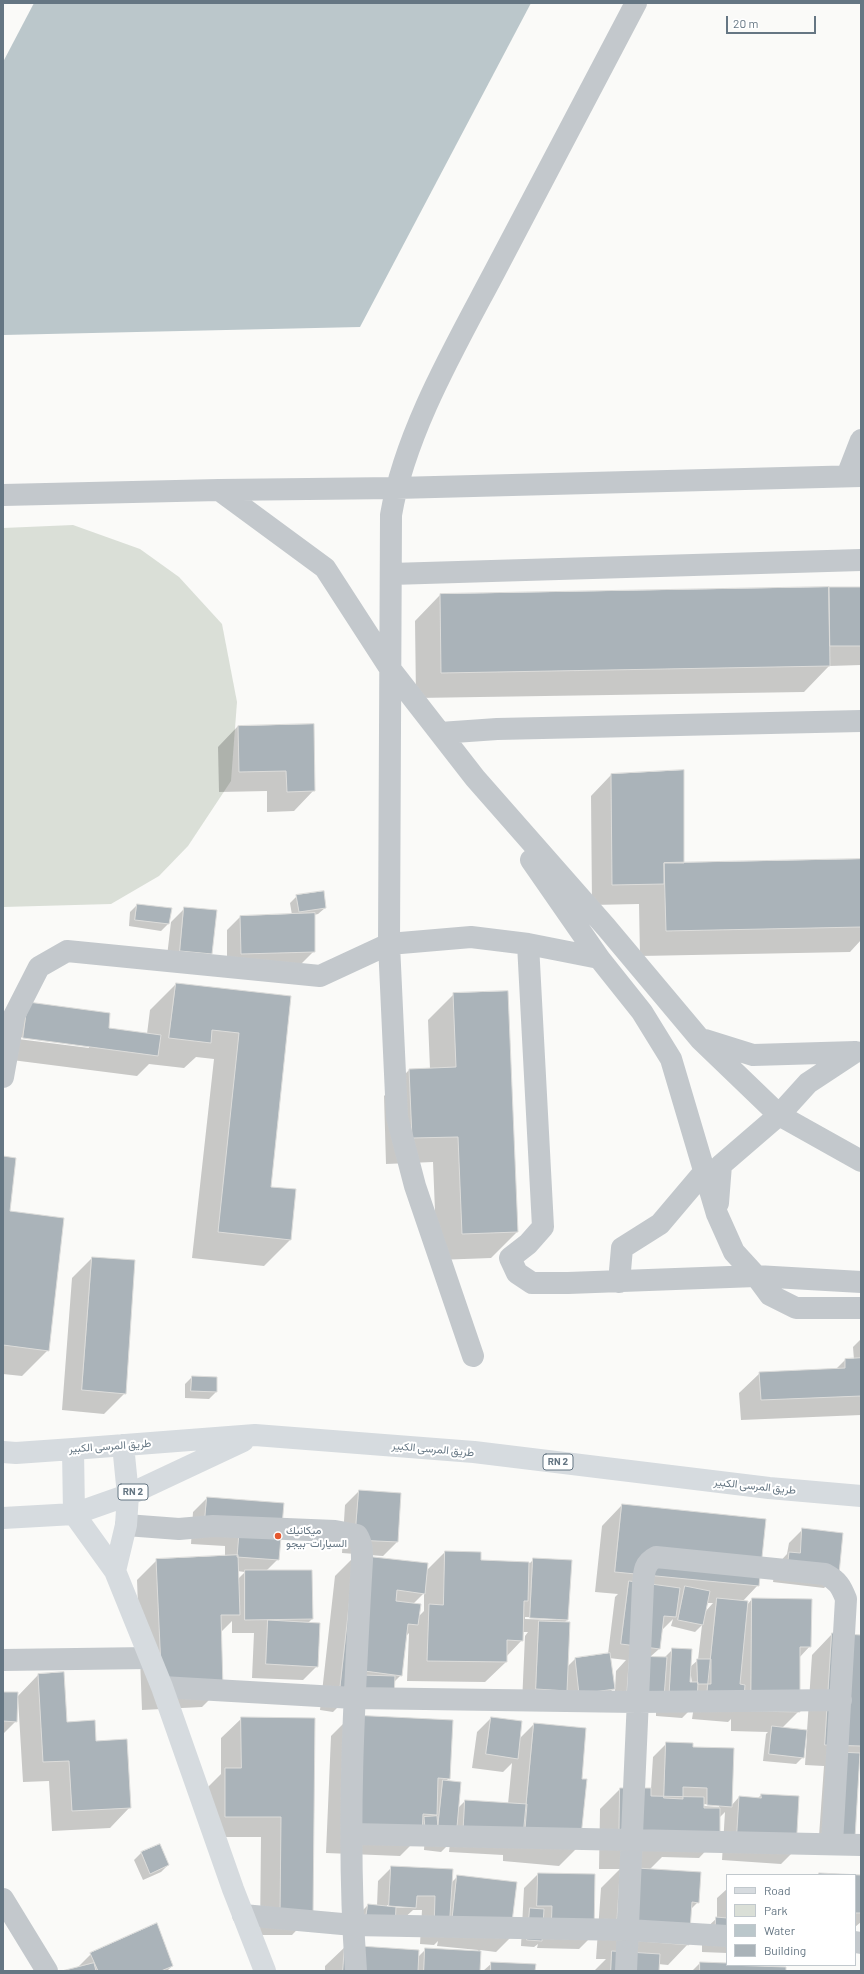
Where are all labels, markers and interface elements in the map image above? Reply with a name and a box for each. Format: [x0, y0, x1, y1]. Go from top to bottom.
scale bar [728, 8, 818, 34]
text: 20 m [733, 16, 759, 30]
street label: طريق المرسى الكبير [68, 1437, 152, 1455]
street label: طريق المرسى الكبير [391, 1439, 475, 1459]
road number: RN 2 [543, 1454, 573, 1470]
street label: طريق المرسى الكبير [713, 1475, 797, 1497]
road number: RN 2 [118, 1484, 148, 1500]
place label: ميكانيك السيارات-بيجو [286, 1523, 347, 1549]
marker: ميكانيك السيارات-بيجو [273, 1531, 283, 1541]
legend [726, 1874, 856, 1966]
text: Road [764, 1883, 791, 1897]
text: Park [764, 1903, 788, 1917]
text: Water [764, 1923, 795, 1937]
text: Building [764, 1943, 806, 1957]

